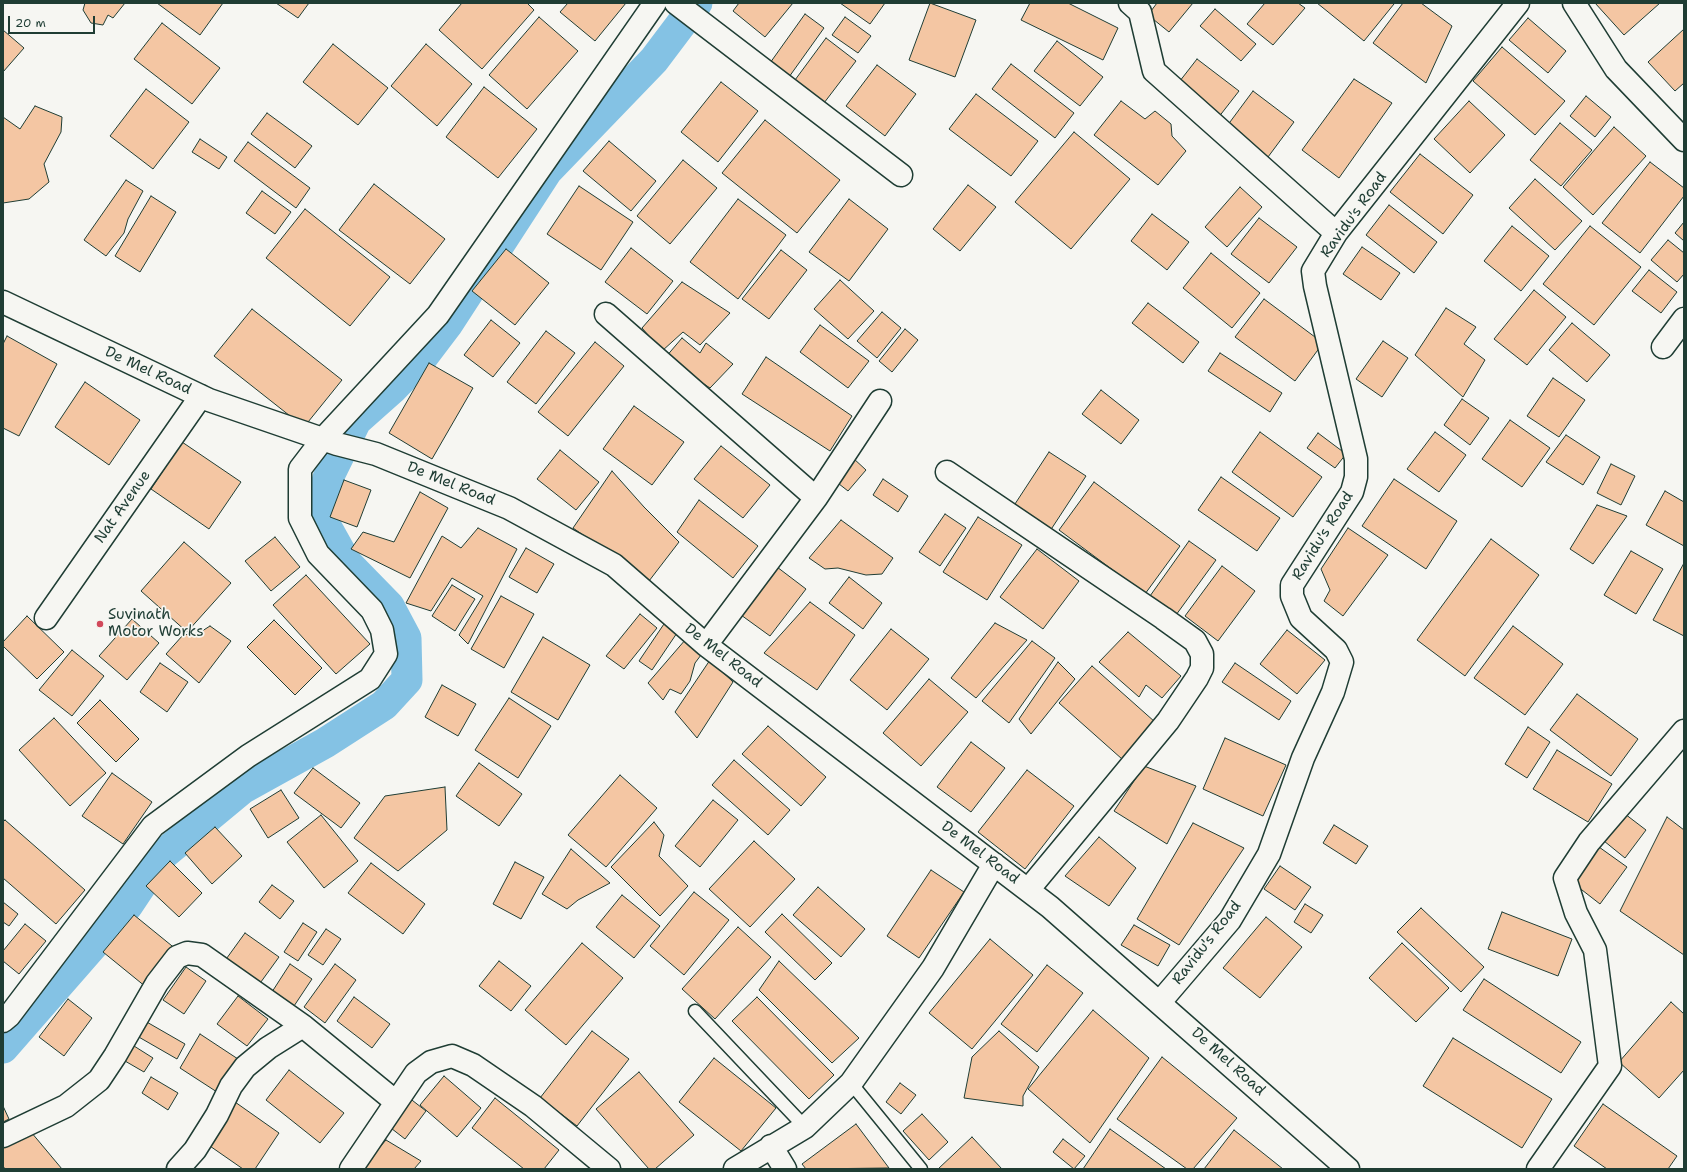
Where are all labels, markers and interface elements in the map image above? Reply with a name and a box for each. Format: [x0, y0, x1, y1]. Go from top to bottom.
scale bar [10, 8, 97, 34]
text: 20 m [15, 15, 46, 31]
street label: Ravidu's Road [1317, 169, 1391, 261]
street label: De Mel Road [102, 343, 194, 399]
street label: De Mel Road [404, 458, 498, 510]
street label: Nat Avenue [91, 467, 155, 547]
street label: Ravidu's Road [1289, 488, 1357, 584]
place label: Suvinath Motor Works [108, 606, 204, 641]
marker: Suvinath Motor Works [95, 619, 105, 629]
street label: De Mel Road [681, 620, 765, 692]
street label: De Mel Road [937, 818, 1023, 888]
street label: Ravidu's Road [1169, 898, 1245, 988]
street label: De Mel Road [1187, 1024, 1269, 1100]

